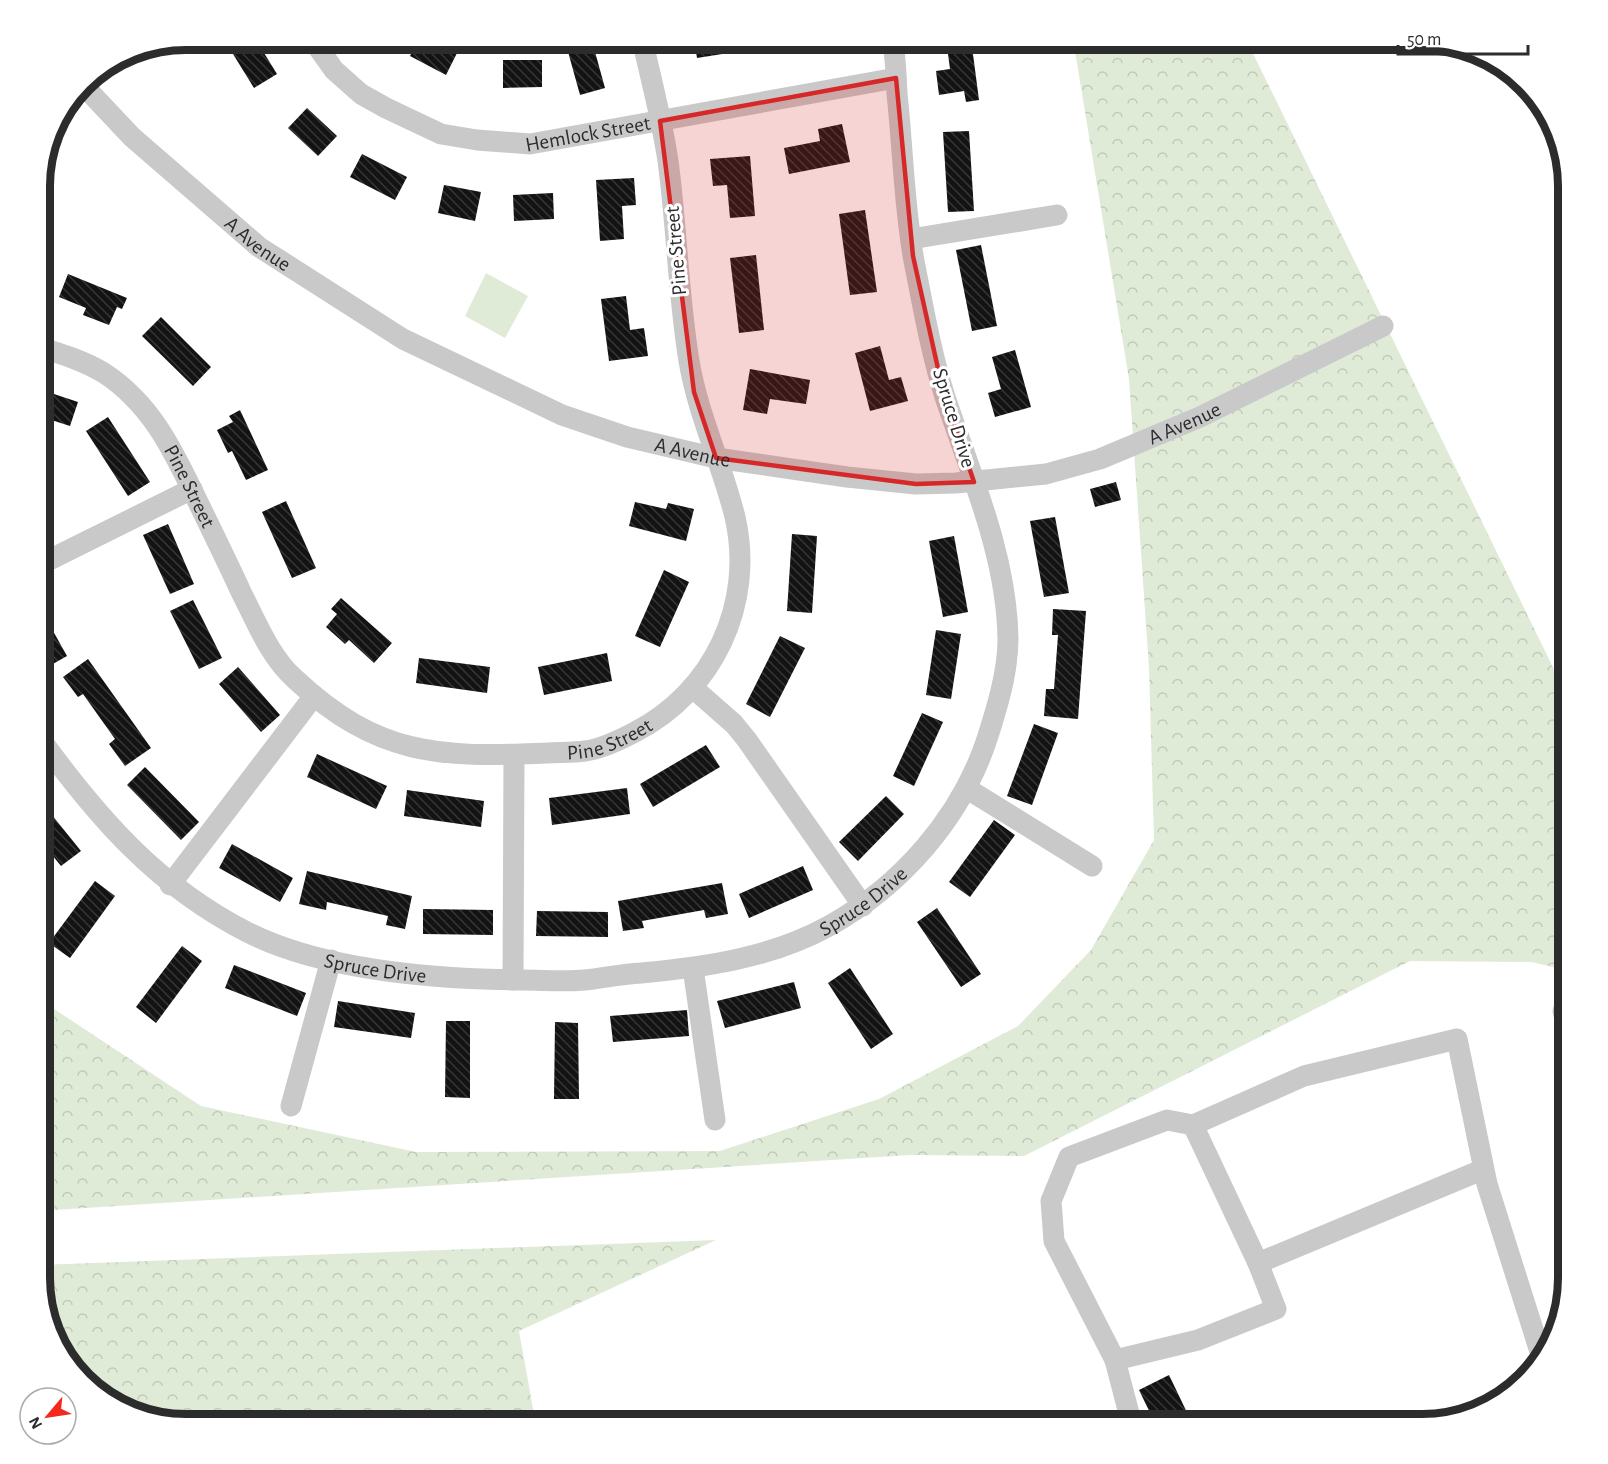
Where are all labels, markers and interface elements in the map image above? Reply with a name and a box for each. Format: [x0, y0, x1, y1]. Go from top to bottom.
scale bar [1398, 18, 1528, 56]
text: 50 m [1407, 31, 1441, 49]
street label: Hemlock Street [524, 112, 652, 155]
street label: Pine Street [662, 205, 690, 296]
street label: A Avenue [221, 212, 295, 275]
street label: Spruce Drive [929, 366, 979, 470]
street label: A Avenue [1145, 398, 1224, 448]
street label: A Avenue [653, 433, 732, 470]
street label: Pine Street [160, 441, 219, 531]
street label: Pine Street [567, 714, 656, 763]
street label: Spruce Drive [816, 863, 911, 940]
street label: Spruce Drive [322, 949, 427, 986]
north arrow [18, 1386, 78, 1446]
text: N [26, 1414, 45, 1432]

